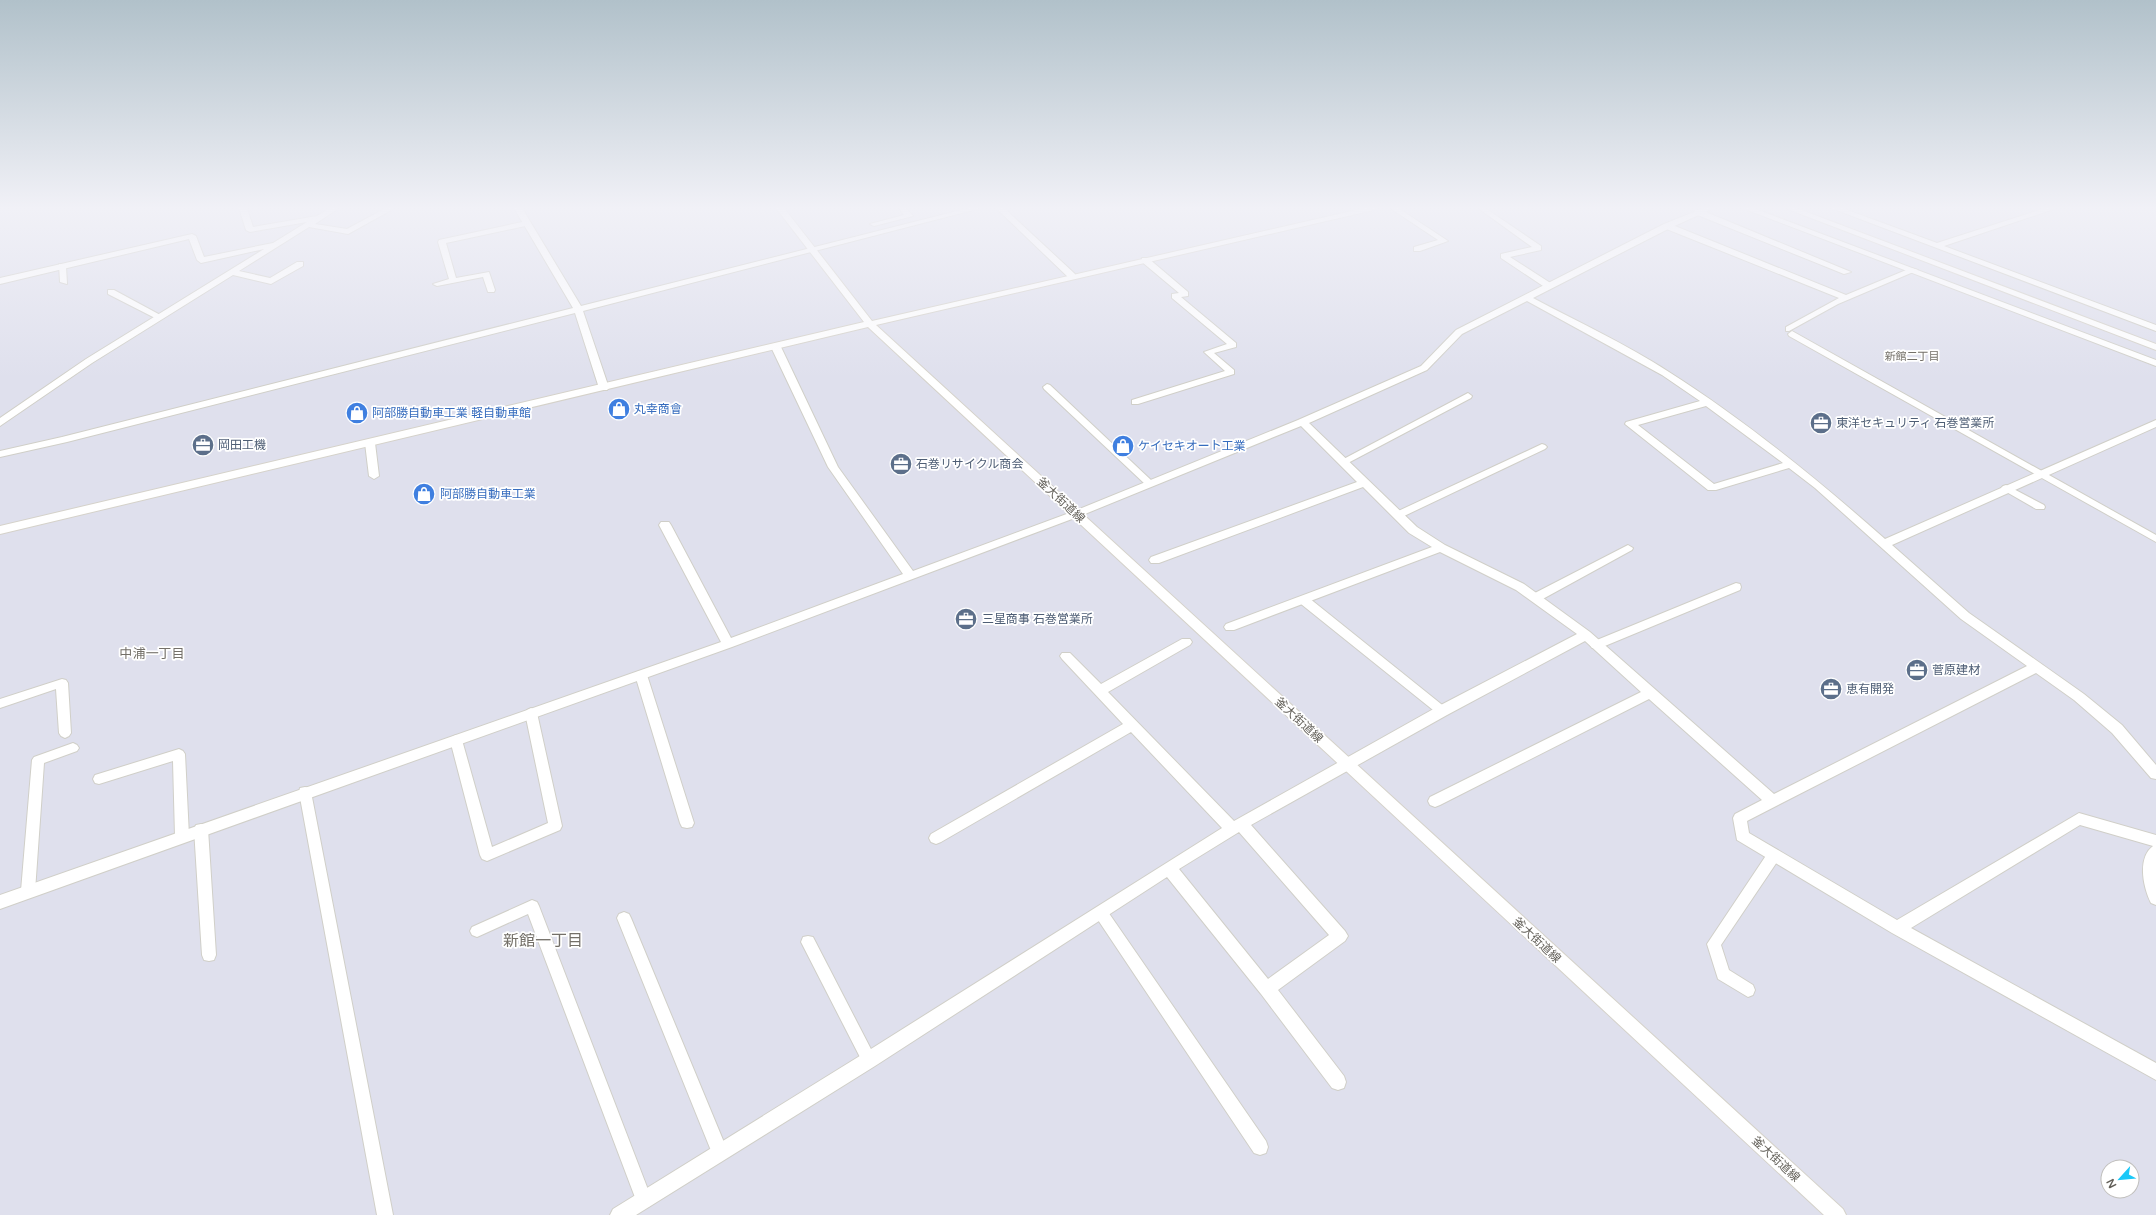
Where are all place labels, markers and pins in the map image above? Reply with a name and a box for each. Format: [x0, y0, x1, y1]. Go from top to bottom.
shop icon: 丸幸商會 [606, 396, 632, 422]
shop icon: 阿部勝自動車工業 軽自動車館 [344, 400, 370, 426]
place label: 丸幸商會 [634, 402, 682, 416]
place label: 阿部勝自動車工業 軽自動車館 [372, 406, 531, 420]
office icon: 東洋セキュリティ 石巻営業所 [1808, 410, 1834, 436]
place label: 東洋セキュリティ 石巻営業所 [1836, 416, 1994, 430]
office icon: 岡田工機 [190, 432, 216, 458]
shop icon: ケイセキオート工業 [1110, 433, 1136, 459]
place label: 岡田工機 [218, 438, 266, 452]
place label: ケイセキオート工業 [1138, 439, 1246, 453]
office icon: 石巻リサイクル商会 [888, 451, 914, 477]
place label: 石巻リサイクル商会 [916, 457, 1023, 471]
shop icon: 阿部勝自動車工業 [411, 481, 437, 507]
place label: 阿部勝自動車工業 [440, 487, 536, 501]
office icon: 三星商事 石巻営業所 [953, 606, 979, 632]
place label: 三星商事 石巻営業所 [982, 612, 1093, 626]
office icon: 菅原建材 [1904, 657, 1930, 683]
place label: 菅原建材 [1932, 663, 1980, 677]
office icon: 恵有開発 [1818, 676, 1844, 702]
place label: 恵有開発 [1846, 682, 1894, 696]

